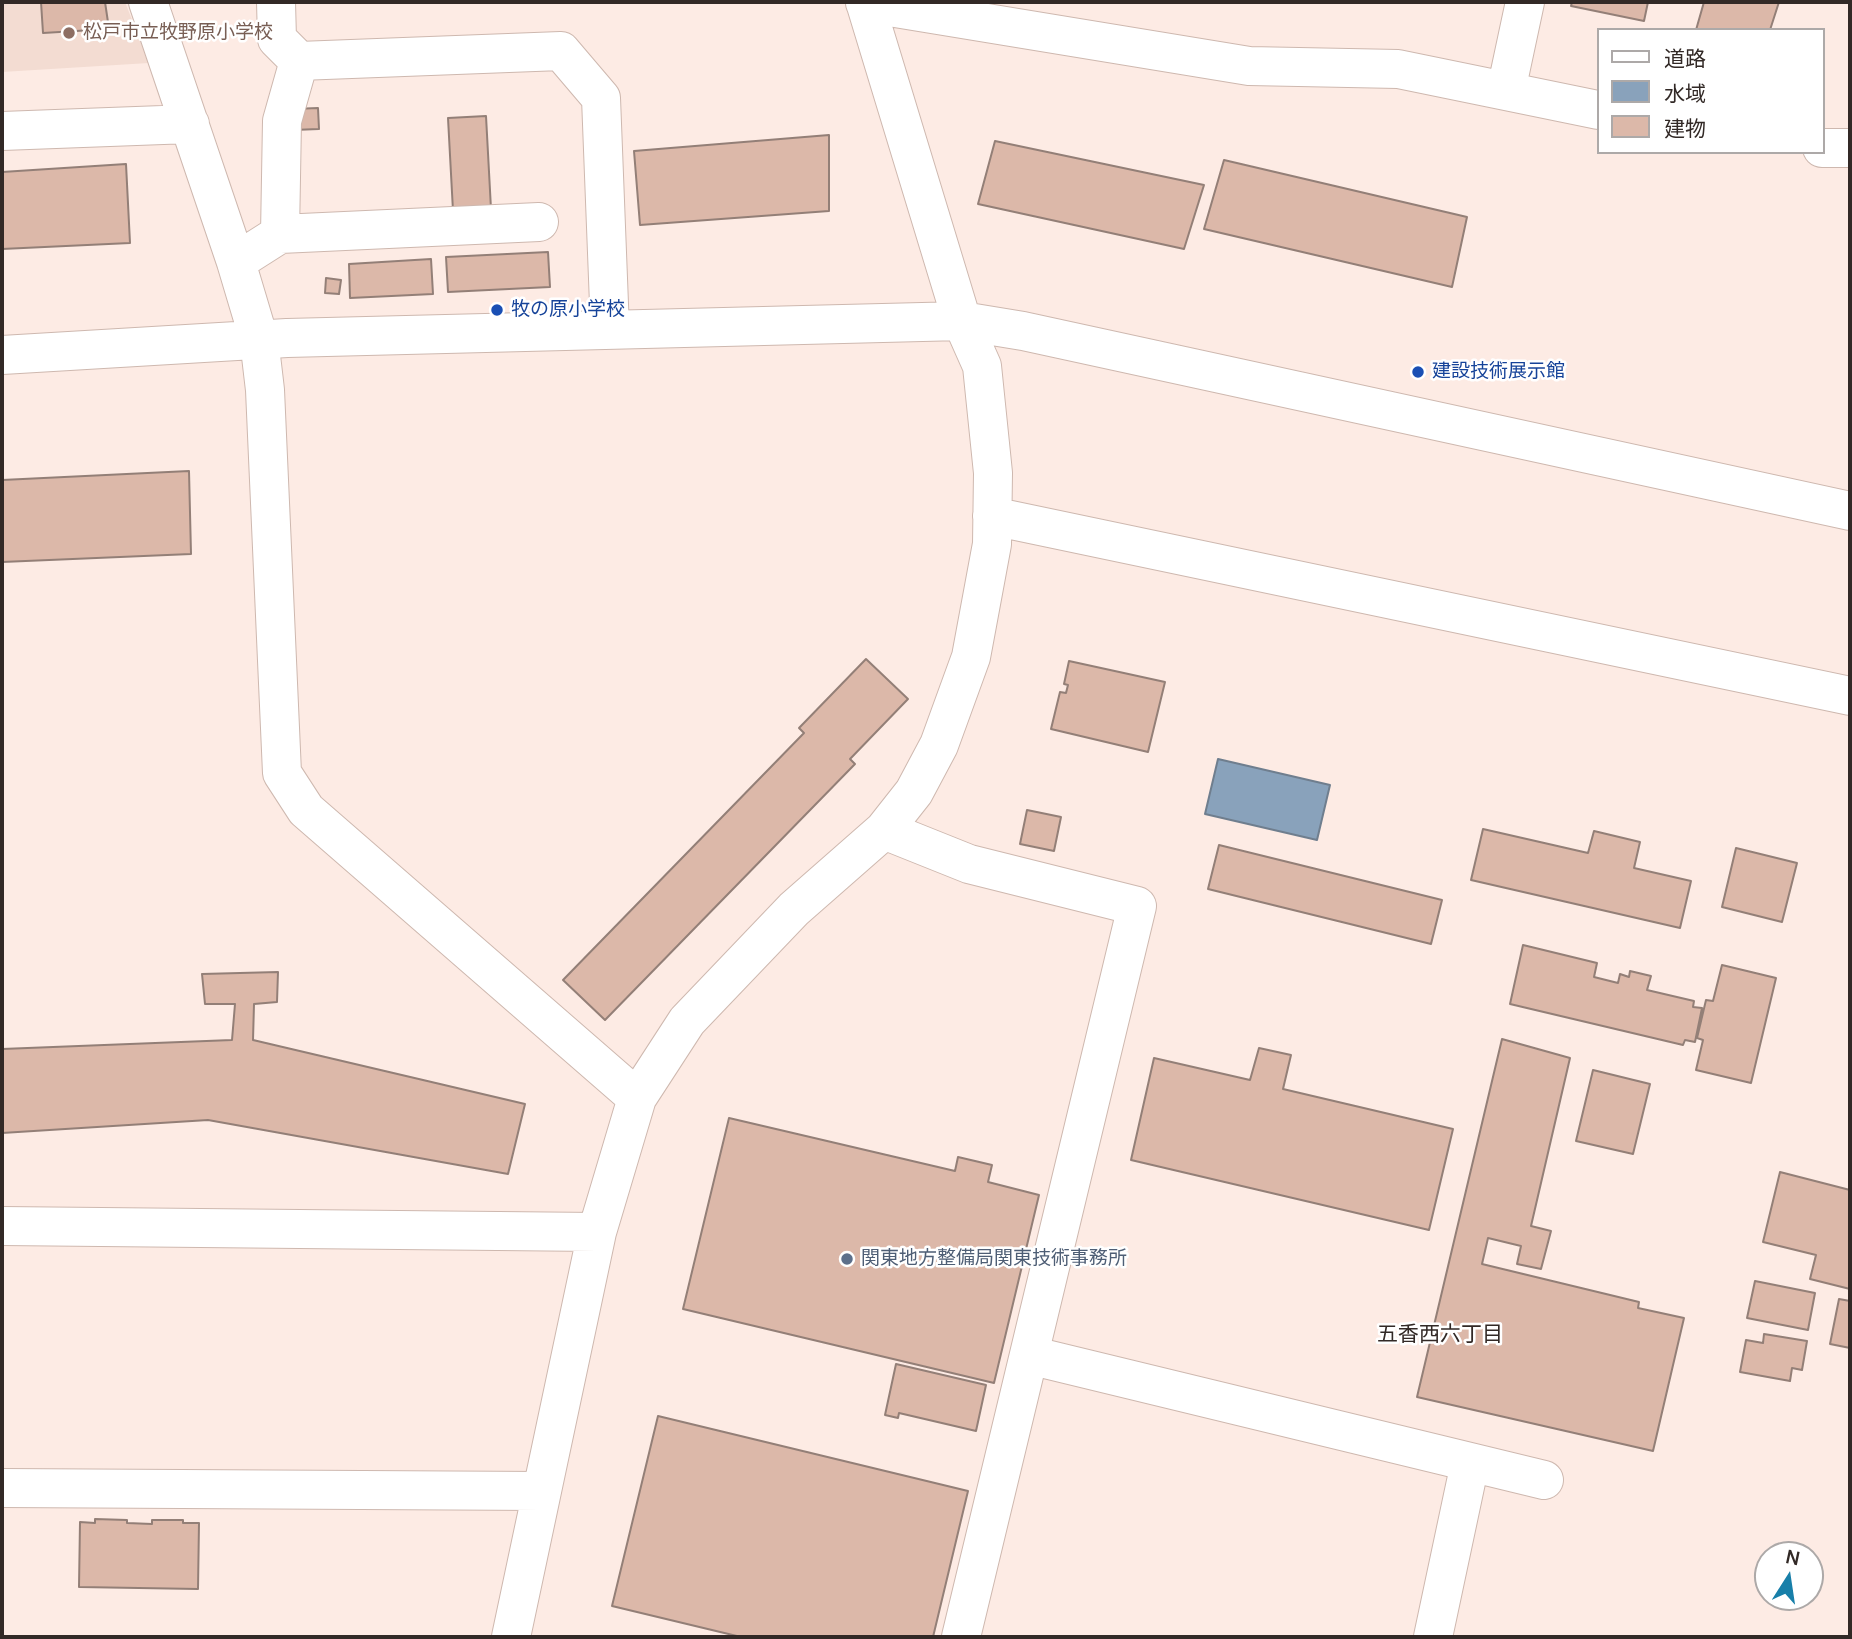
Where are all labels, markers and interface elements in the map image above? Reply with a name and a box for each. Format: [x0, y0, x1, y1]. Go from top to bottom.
place label: 松戸市立牧野原小学校 [83, 22, 273, 44]
marker: 松戸市立牧野原小学校 [61, 25, 77, 41]
legend [1596, 28, 1824, 154]
text: 道路 [1664, 44, 1706, 72]
text: 水域 [1664, 79, 1706, 107]
text: 建物 [1664, 114, 1706, 142]
place label: 牧の原小学校 [511, 299, 625, 321]
marker: 牧の原小学校 [489, 302, 505, 318]
place label: 建設技術展示館 [1432, 361, 1565, 383]
marker: 建設技術展示館 [1410, 364, 1426, 380]
place label: 関東地方整備局関東技術事務所 [861, 1248, 1127, 1270]
marker: 関東地方整備局関東技術事務所 [839, 1251, 855, 1267]
district label: 五香西六丁目 [1377, 1322, 1503, 1348]
north arrow [1754, 1541, 1824, 1611]
text: N [1784, 1543, 1802, 1572]

